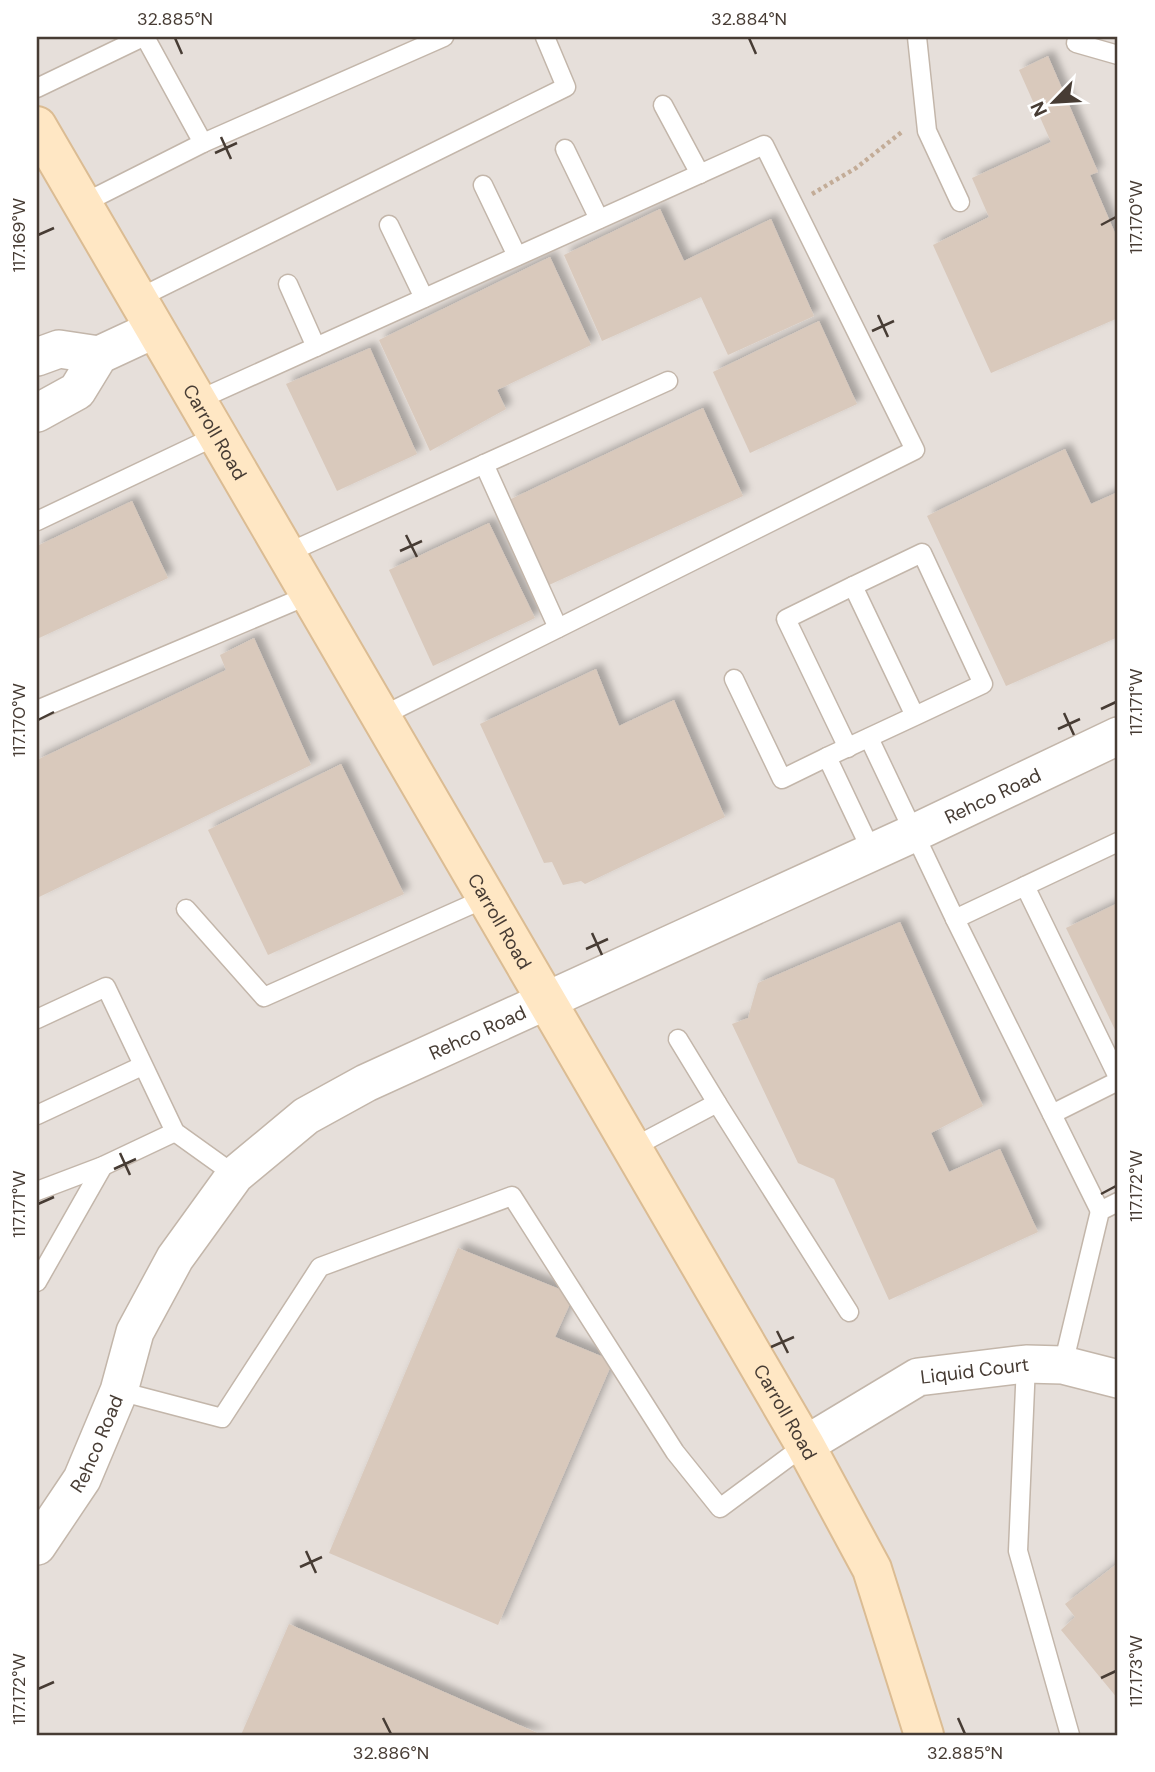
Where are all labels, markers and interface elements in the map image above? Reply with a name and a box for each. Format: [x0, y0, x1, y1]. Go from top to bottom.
text: 32.885°N [137, 7, 213, 31]
text: 32.884°N [711, 7, 787, 31]
north arrow [1018, 66, 1088, 136]
text: N [1025, 97, 1053, 121]
text: 117.170°W [1124, 180, 1148, 254]
text: 117.169°W [7, 198, 31, 272]
street label: Carroll Road [177, 380, 252, 485]
text: 117.171°W [1124, 668, 1148, 736]
text: 117.170°W [7, 683, 31, 757]
street label: Rehco Road [941, 762, 1045, 830]
street label: Carroll Road [462, 869, 537, 974]
street label: Rehco Road [425, 1000, 530, 1066]
text: 117.172°W [1124, 1150, 1148, 1222]
text: 117.171°W [7, 1170, 31, 1238]
street label: Liquid Court [919, 1352, 1030, 1390]
street label: Carroll Road [748, 1360, 823, 1464]
street label: Rehco Road [64, 1391, 129, 1498]
text: 117.173°W [1124, 1635, 1148, 1707]
text: 117.172°W [7, 1653, 31, 1725]
text: 32.886°N [353, 1741, 429, 1765]
text: 32.885°N [927, 1741, 1003, 1765]

